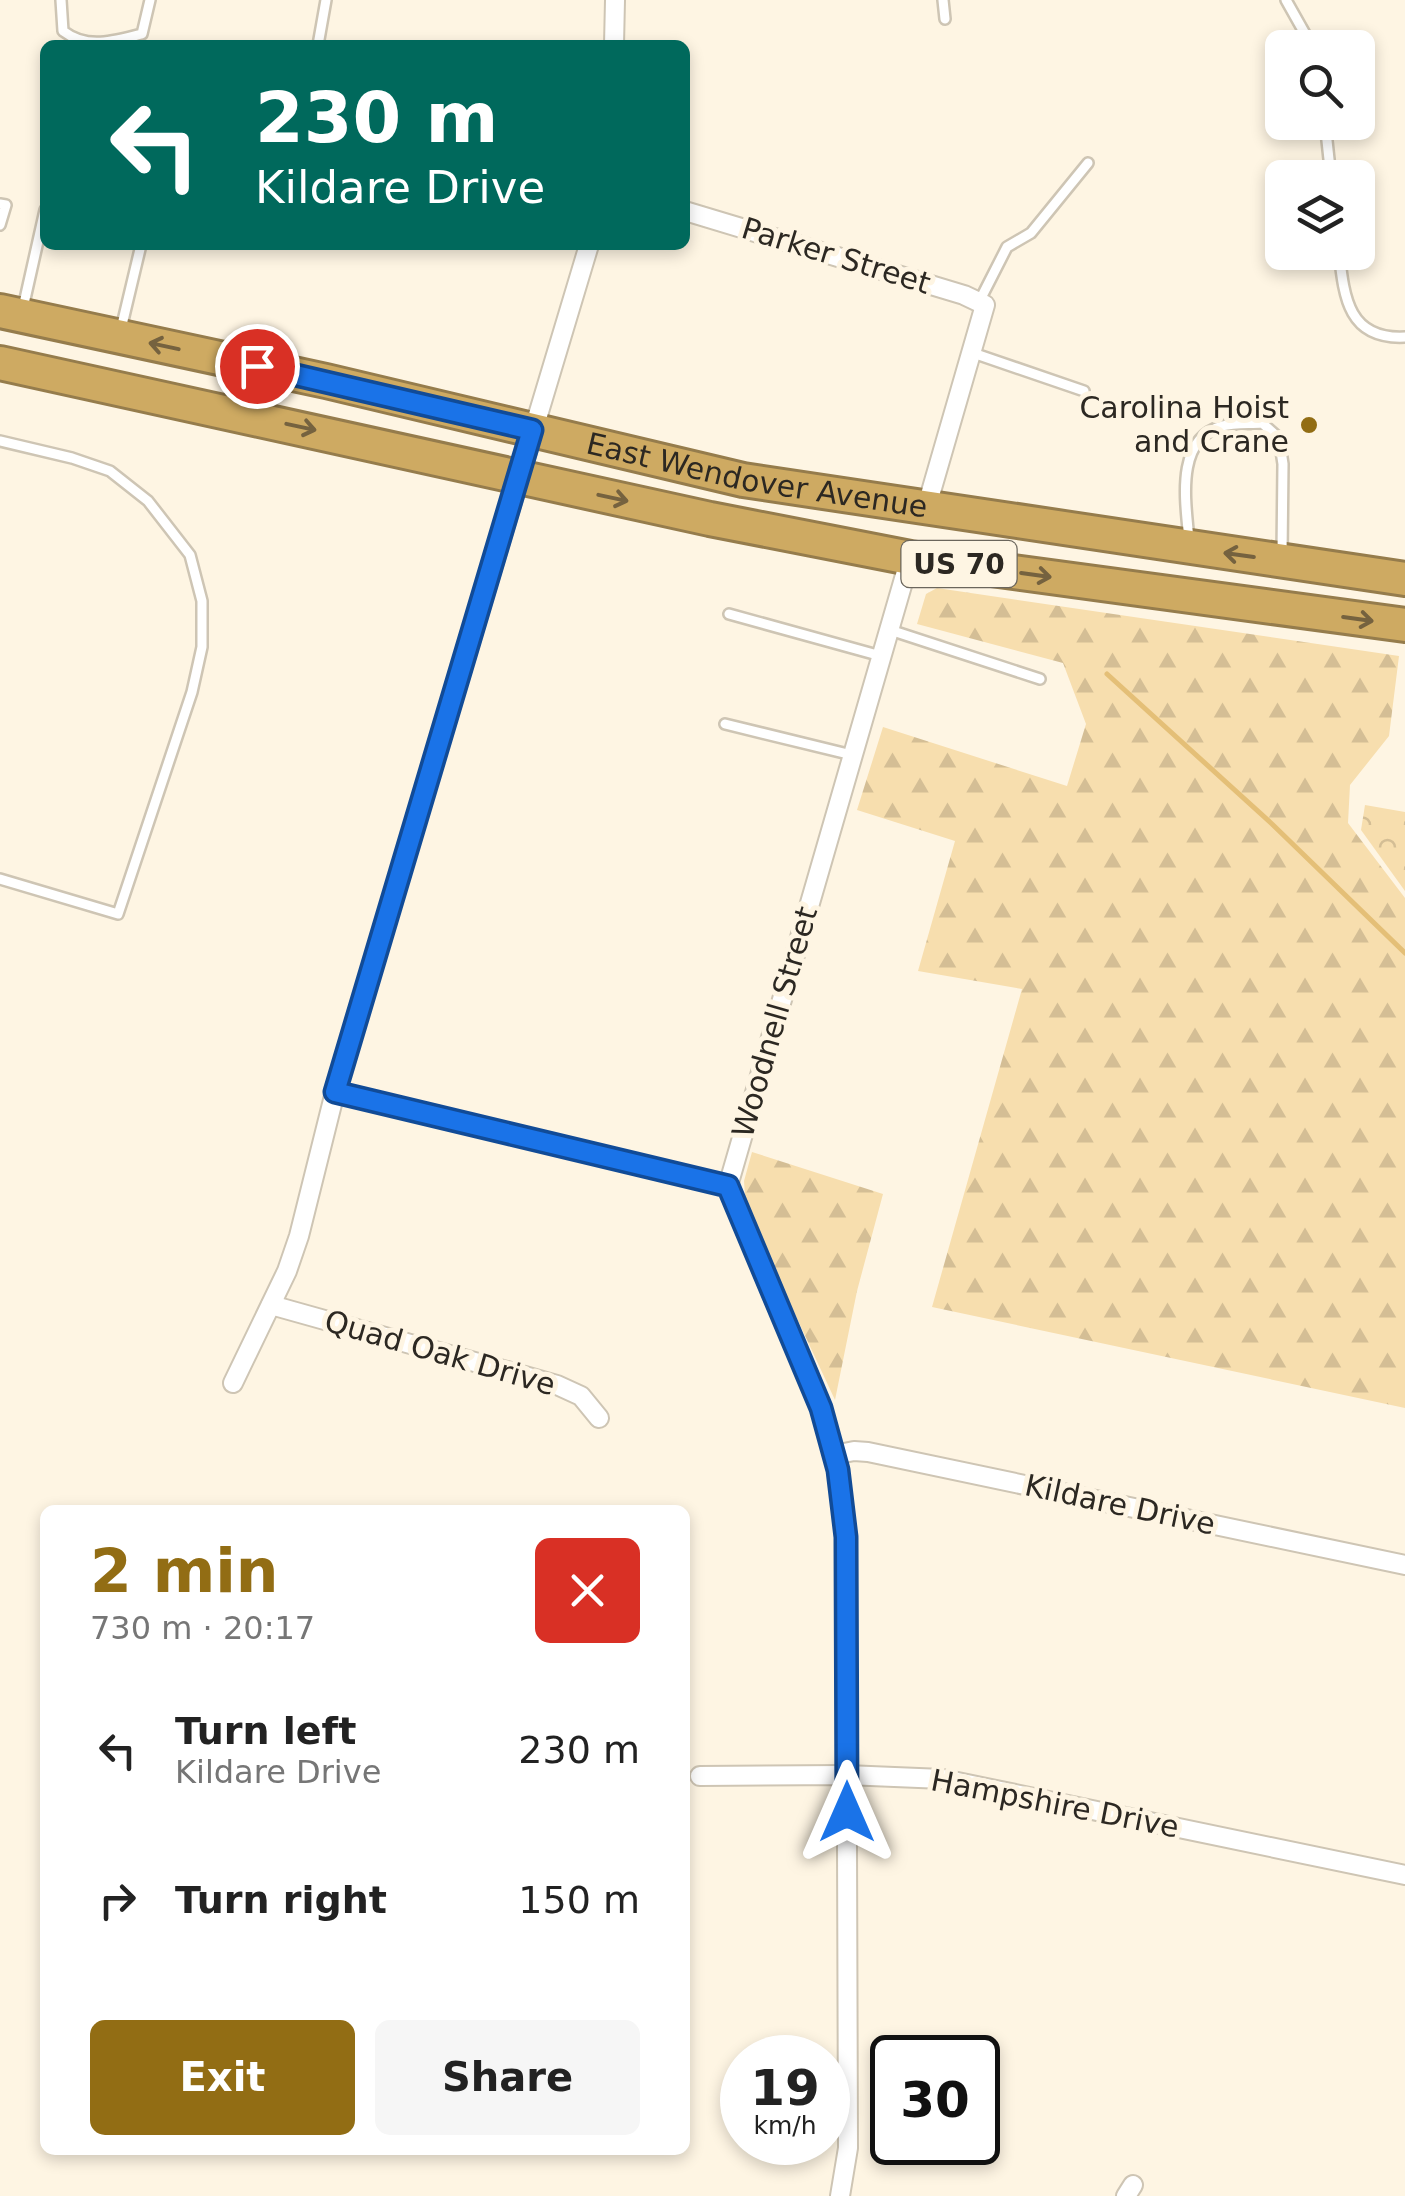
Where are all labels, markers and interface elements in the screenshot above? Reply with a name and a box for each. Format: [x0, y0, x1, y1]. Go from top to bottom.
map controls [1265, 30, 1375, 270]
button: search [1265, 30, 1375, 140]
text: 230 m [255, 77, 498, 159]
icon: left [90, 80, 220, 210]
button: layers [1265, 160, 1375, 270]
text: Kildare Drive [255, 161, 545, 214]
street label: Parker Street [738, 210, 935, 301]
pin [215, 324, 300, 409]
one-way arrow [149, 336, 181, 354]
icon: arrive [230, 339, 285, 394]
place label: Carolina Hoist and Crane [1079, 390, 1289, 459]
marker: Carolina Hoist and Crane [1298, 414, 1320, 436]
one-way arrow [284, 419, 316, 438]
street label: East Wendover Avenue [583, 425, 930, 524]
one-way arrow [597, 490, 629, 508]
road number: US 70 [902, 541, 1016, 587]
one-way arrow [1223, 546, 1256, 564]
one-way arrow [1020, 566, 1052, 584]
one-way arrow [1342, 610, 1374, 628]
street label: Woodnell Street [725, 902, 824, 1141]
street label: Quad Oak Drive [321, 1303, 560, 1402]
street label: Kildare Drive [1022, 1467, 1218, 1542]
text: 2 min [90, 1536, 278, 1606]
button: close [535, 1538, 640, 1643]
text: 730 m · 20:17 [90, 1609, 315, 1647]
text: Turn left [175, 1709, 356, 1753]
icon: left [90, 1723, 145, 1778]
text: 230 m [518, 1728, 640, 1772]
text: Kildare Drive [175, 1753, 381, 1791]
position arrow [795, 1760, 899, 1864]
street label: Hampshire Drive [928, 1762, 1182, 1845]
icon: right [90, 1873, 145, 1928]
text: Turn right [175, 1878, 387, 1922]
text: 150 m [518, 1878, 640, 1922]
button: Exit [90, 2020, 355, 2135]
button: Share [375, 2020, 640, 2135]
speed limit sign: 30 [870, 2035, 1000, 2165]
text: 19 [750, 2059, 820, 2117]
text: km/h [753, 2111, 817, 2140]

